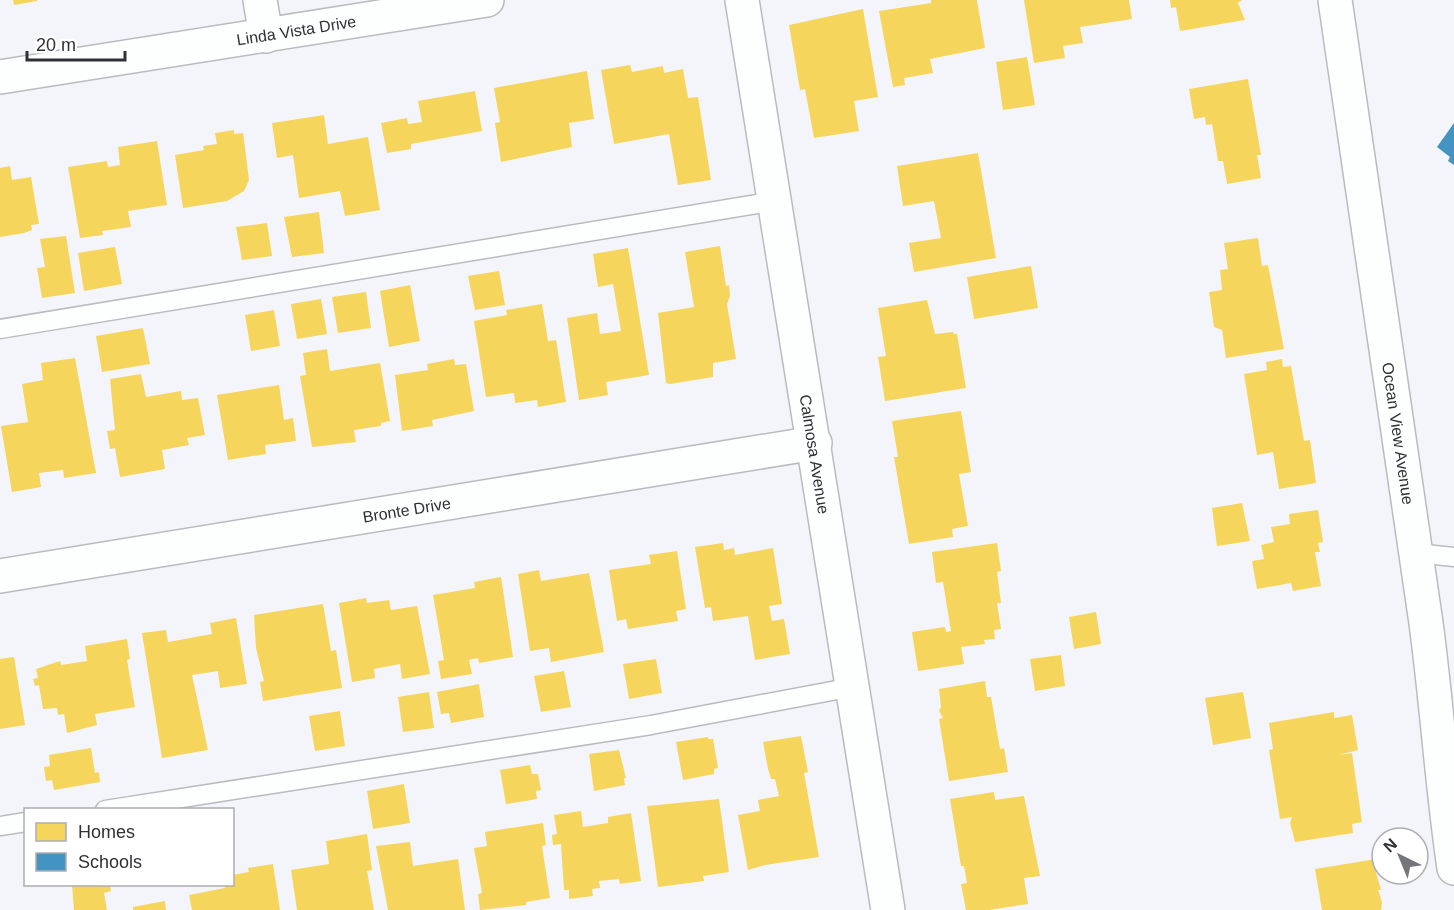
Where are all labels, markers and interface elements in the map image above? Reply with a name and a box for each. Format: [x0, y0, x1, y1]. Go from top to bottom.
street label: Linda Vista Drive [235, 12, 357, 48]
scale bar [27, 24, 124, 62]
text: 20 m [36, 35, 76, 55]
street label: Ocean View Avenue [1380, 361, 1417, 506]
street label: Calmosa Avenue [797, 393, 833, 515]
street label: Bronte Drive [361, 494, 452, 525]
legend [24, 808, 234, 886]
text: Homes [78, 822, 135, 842]
north arrow [1370, 826, 1430, 886]
text: N [1380, 835, 1400, 856]
text: Schools [78, 852, 142, 872]

